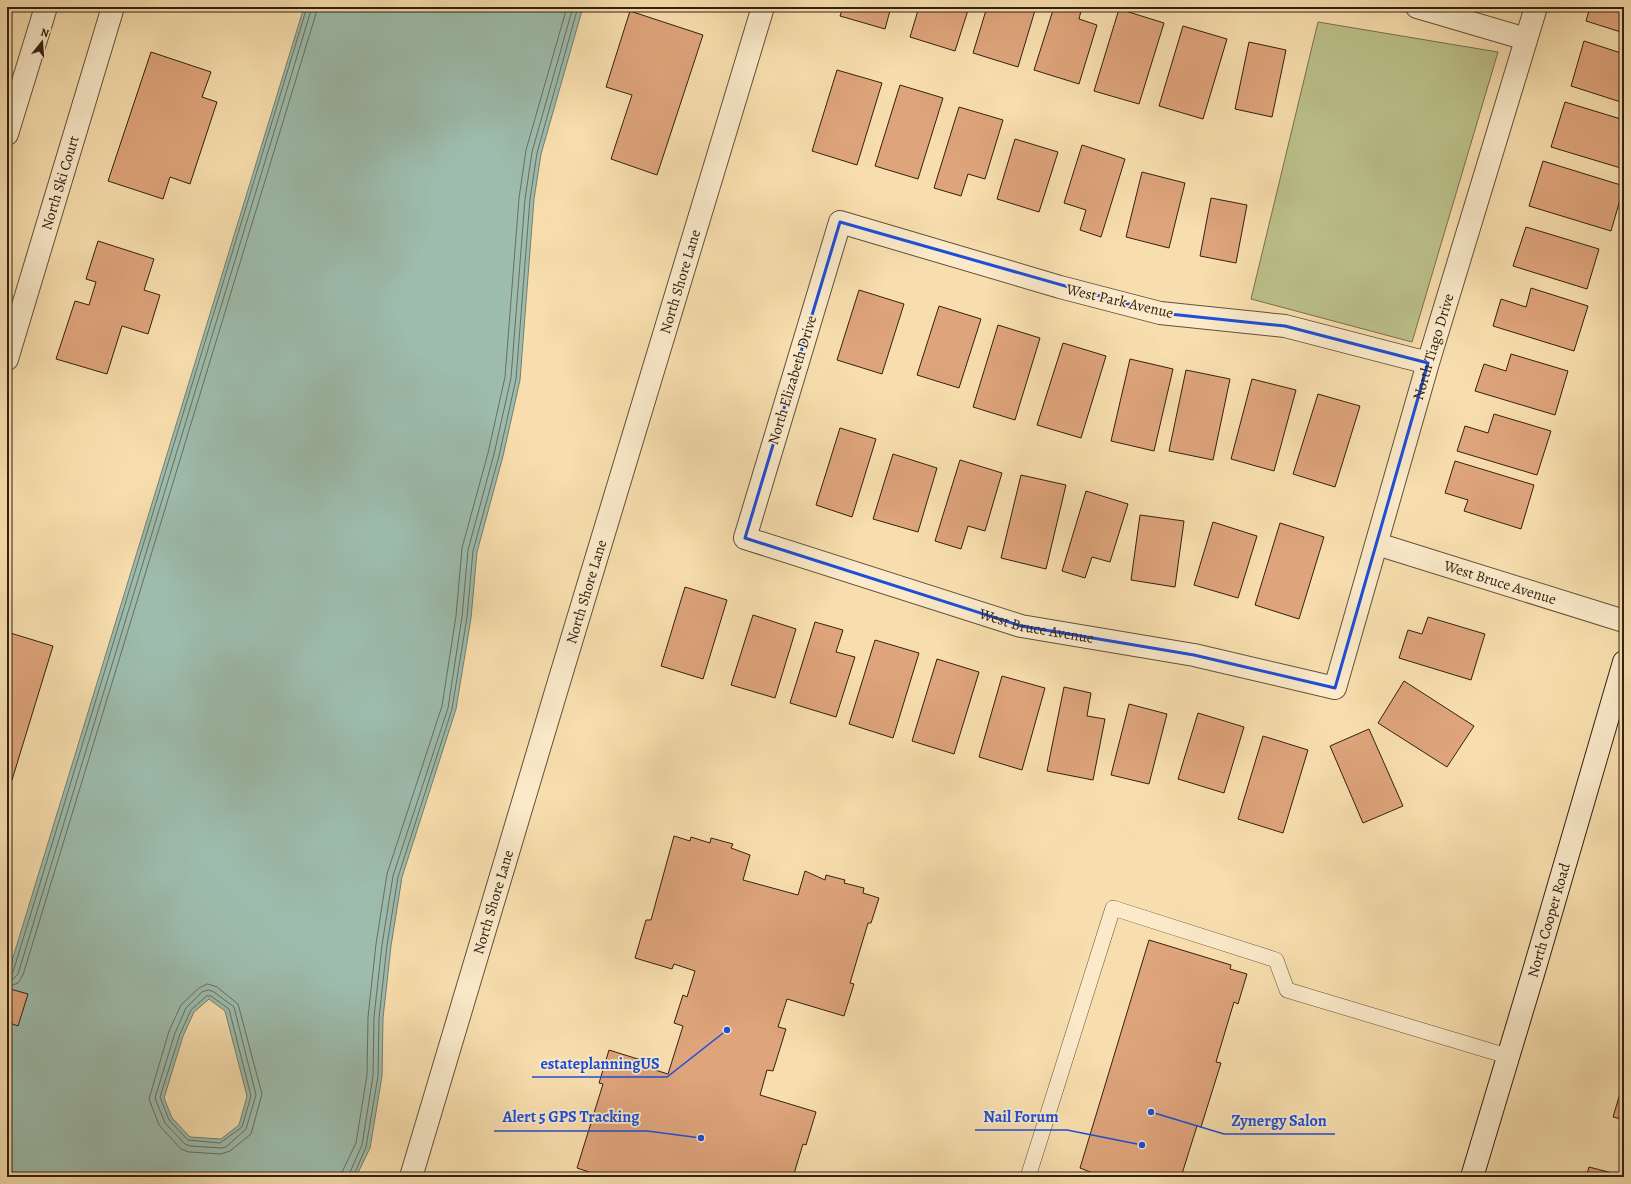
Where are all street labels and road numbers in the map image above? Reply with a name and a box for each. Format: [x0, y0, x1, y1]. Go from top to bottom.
street label: North Ski Court [36, 133, 84, 232]
street label: North Shore Lane [655, 227, 705, 336]
street label: West Park Avenue [1064, 279, 1176, 323]
street label: North Tiago Drive [1408, 291, 1459, 402]
street label: North Elizabeth Drive [763, 313, 821, 447]
street label: North Shore Lane [561, 537, 611, 646]
street label: West Bruce Avenue [1440, 555, 1559, 609]
street label: West Bruce Avenue [976, 603, 1096, 648]
street label: North Shore Lane [468, 847, 518, 957]
street label: North Cooper Road [1523, 860, 1575, 980]

